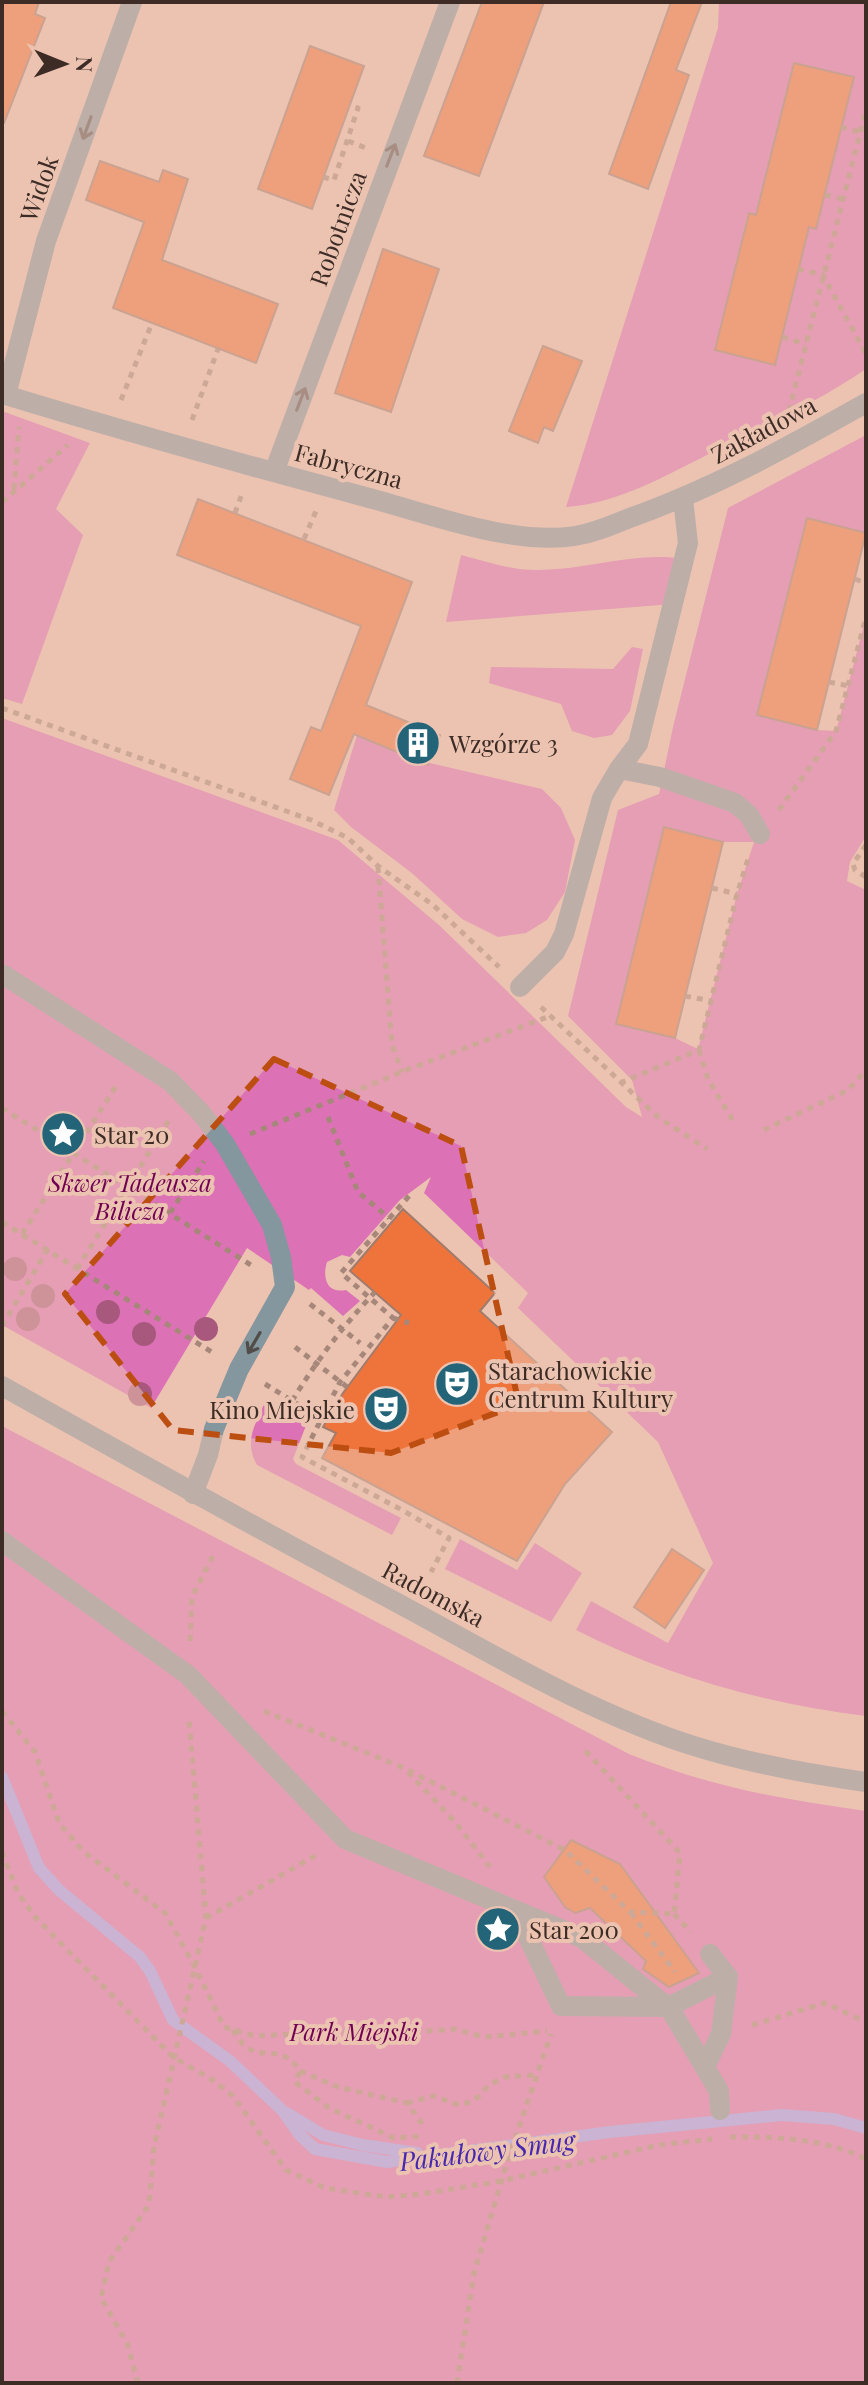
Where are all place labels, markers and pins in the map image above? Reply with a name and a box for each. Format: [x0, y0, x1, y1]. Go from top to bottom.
building icon: Wzgórze 3 [394, 719, 442, 767]
place label: Wzgórze 3 [448, 727, 558, 759]
place icon: Star 20 [39, 1110, 87, 1158]
place label: Star 20 [94, 1118, 169, 1150]
place label: Starachowickie Centrum Kultury [488, 1354, 673, 1414]
theatre icon: Starachowickie Centrum Kultury [433, 1360, 481, 1408]
theatre icon: Kino Miejskie [362, 1385, 410, 1433]
place label: Kino Miejskie [209, 1393, 355, 1425]
place icon: Star 200 [474, 1905, 522, 1953]
place label: Star 200 [529, 1913, 619, 1945]

